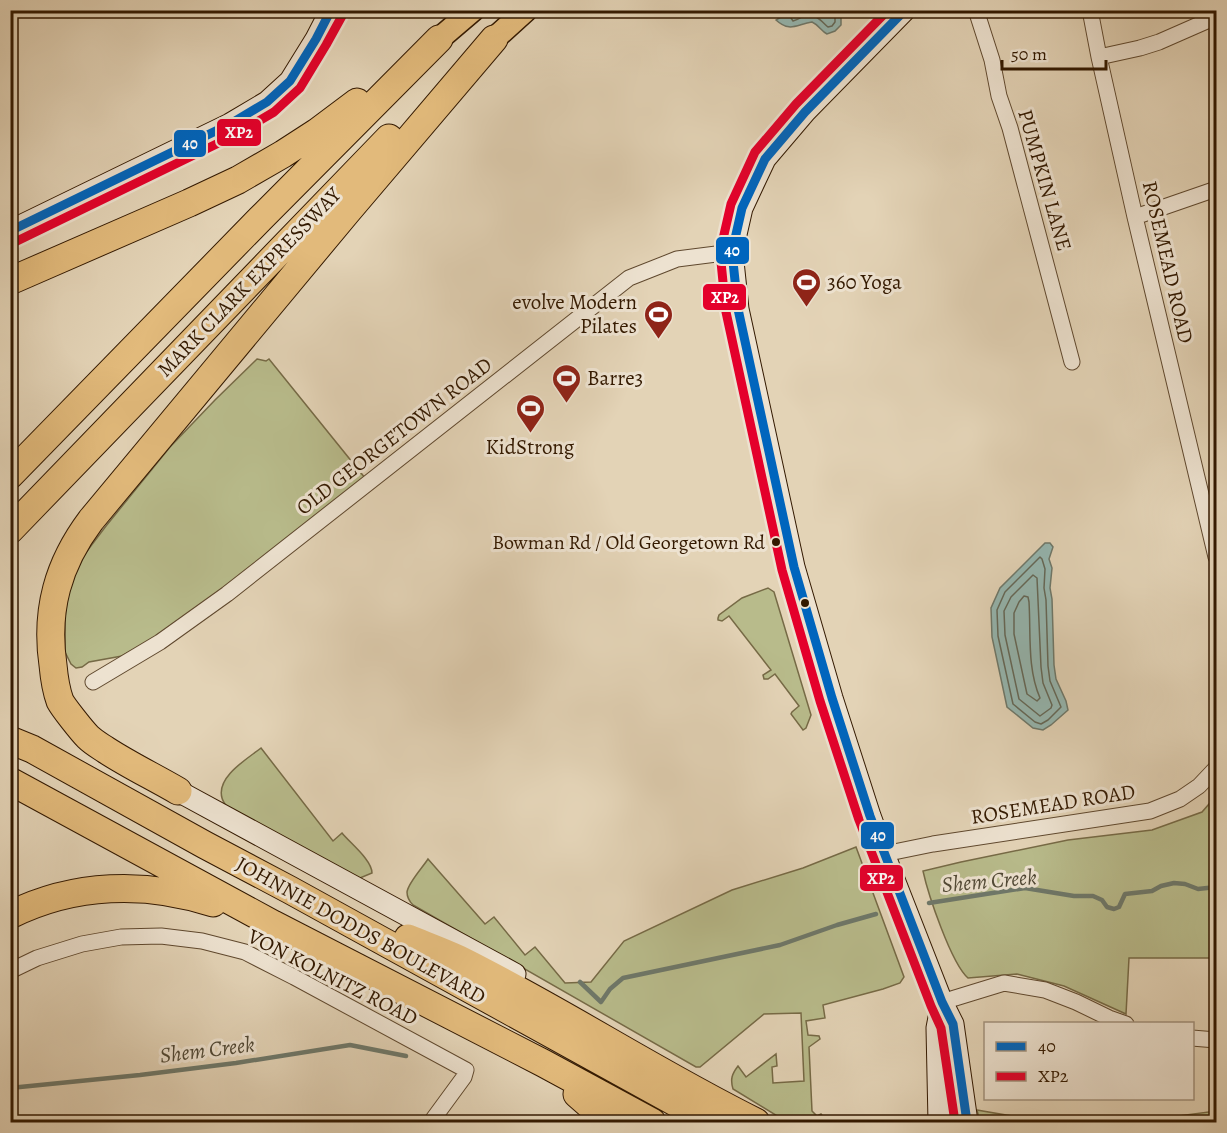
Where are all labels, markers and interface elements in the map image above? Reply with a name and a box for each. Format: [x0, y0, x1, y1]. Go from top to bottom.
scale bar [1002, 33, 1106, 71]
text: 50 m [1011, 42, 1047, 66]
street label: PUMPKIN LANE [1011, 106, 1079, 254]
line badge: XP2 [216, 118, 262, 147]
text: XP2 [225, 122, 253, 144]
line badge: 40 [173, 129, 207, 158]
text: 40 [182, 133, 198, 155]
street label: ROSEMEAD ROAD [1136, 178, 1200, 346]
street label: MARK CLARK EXPRESSWAY [151, 181, 348, 383]
line badge: 40 [715, 236, 750, 265]
text: 40 [724, 240, 740, 262]
sports icon: 360 Yoga [790, 266, 822, 308]
place label: 360 Yoga [827, 268, 902, 296]
line badge: XP2 [702, 283, 747, 311]
text: XP2 [711, 287, 739, 309]
place label: evolve Modern Pilates [512, 288, 637, 340]
sports icon: evolve Modern Pilates [642, 298, 674, 340]
street label: OLD GEORGETOWN ROAD [290, 351, 498, 521]
sports icon: Barre3 [550, 362, 582, 404]
place label: Barre3 [587, 364, 643, 392]
sports icon: KidStrong [514, 392, 546, 434]
place label: KidStrong [486, 433, 575, 461]
place label: Bowman Rd / Old Georgetown Rd [492, 529, 765, 556]
marker: Bowman Rd / Old Georgetown Rd [770, 536, 782, 548]
unlabelled marker [799, 597, 811, 609]
street label: ROSEMEAD ROAD [969, 777, 1137, 831]
line badge: 40 [860, 821, 895, 850]
text: 40 [870, 825, 886, 847]
street label: JOHNNIE DODDS BOULEVARD [231, 850, 491, 1010]
water label: Shem Creek [940, 862, 1038, 900]
line badge: XP2 [859, 864, 904, 892]
text: XP2 [867, 868, 895, 890]
street label: VON KOLNITZ ROAD [242, 922, 423, 1032]
legend [984, 1022, 1194, 1100]
water label: Shem Creek [158, 1029, 256, 1071]
text: 40 [1038, 1034, 1056, 1058]
text: XP2 [1038, 1064, 1069, 1088]

